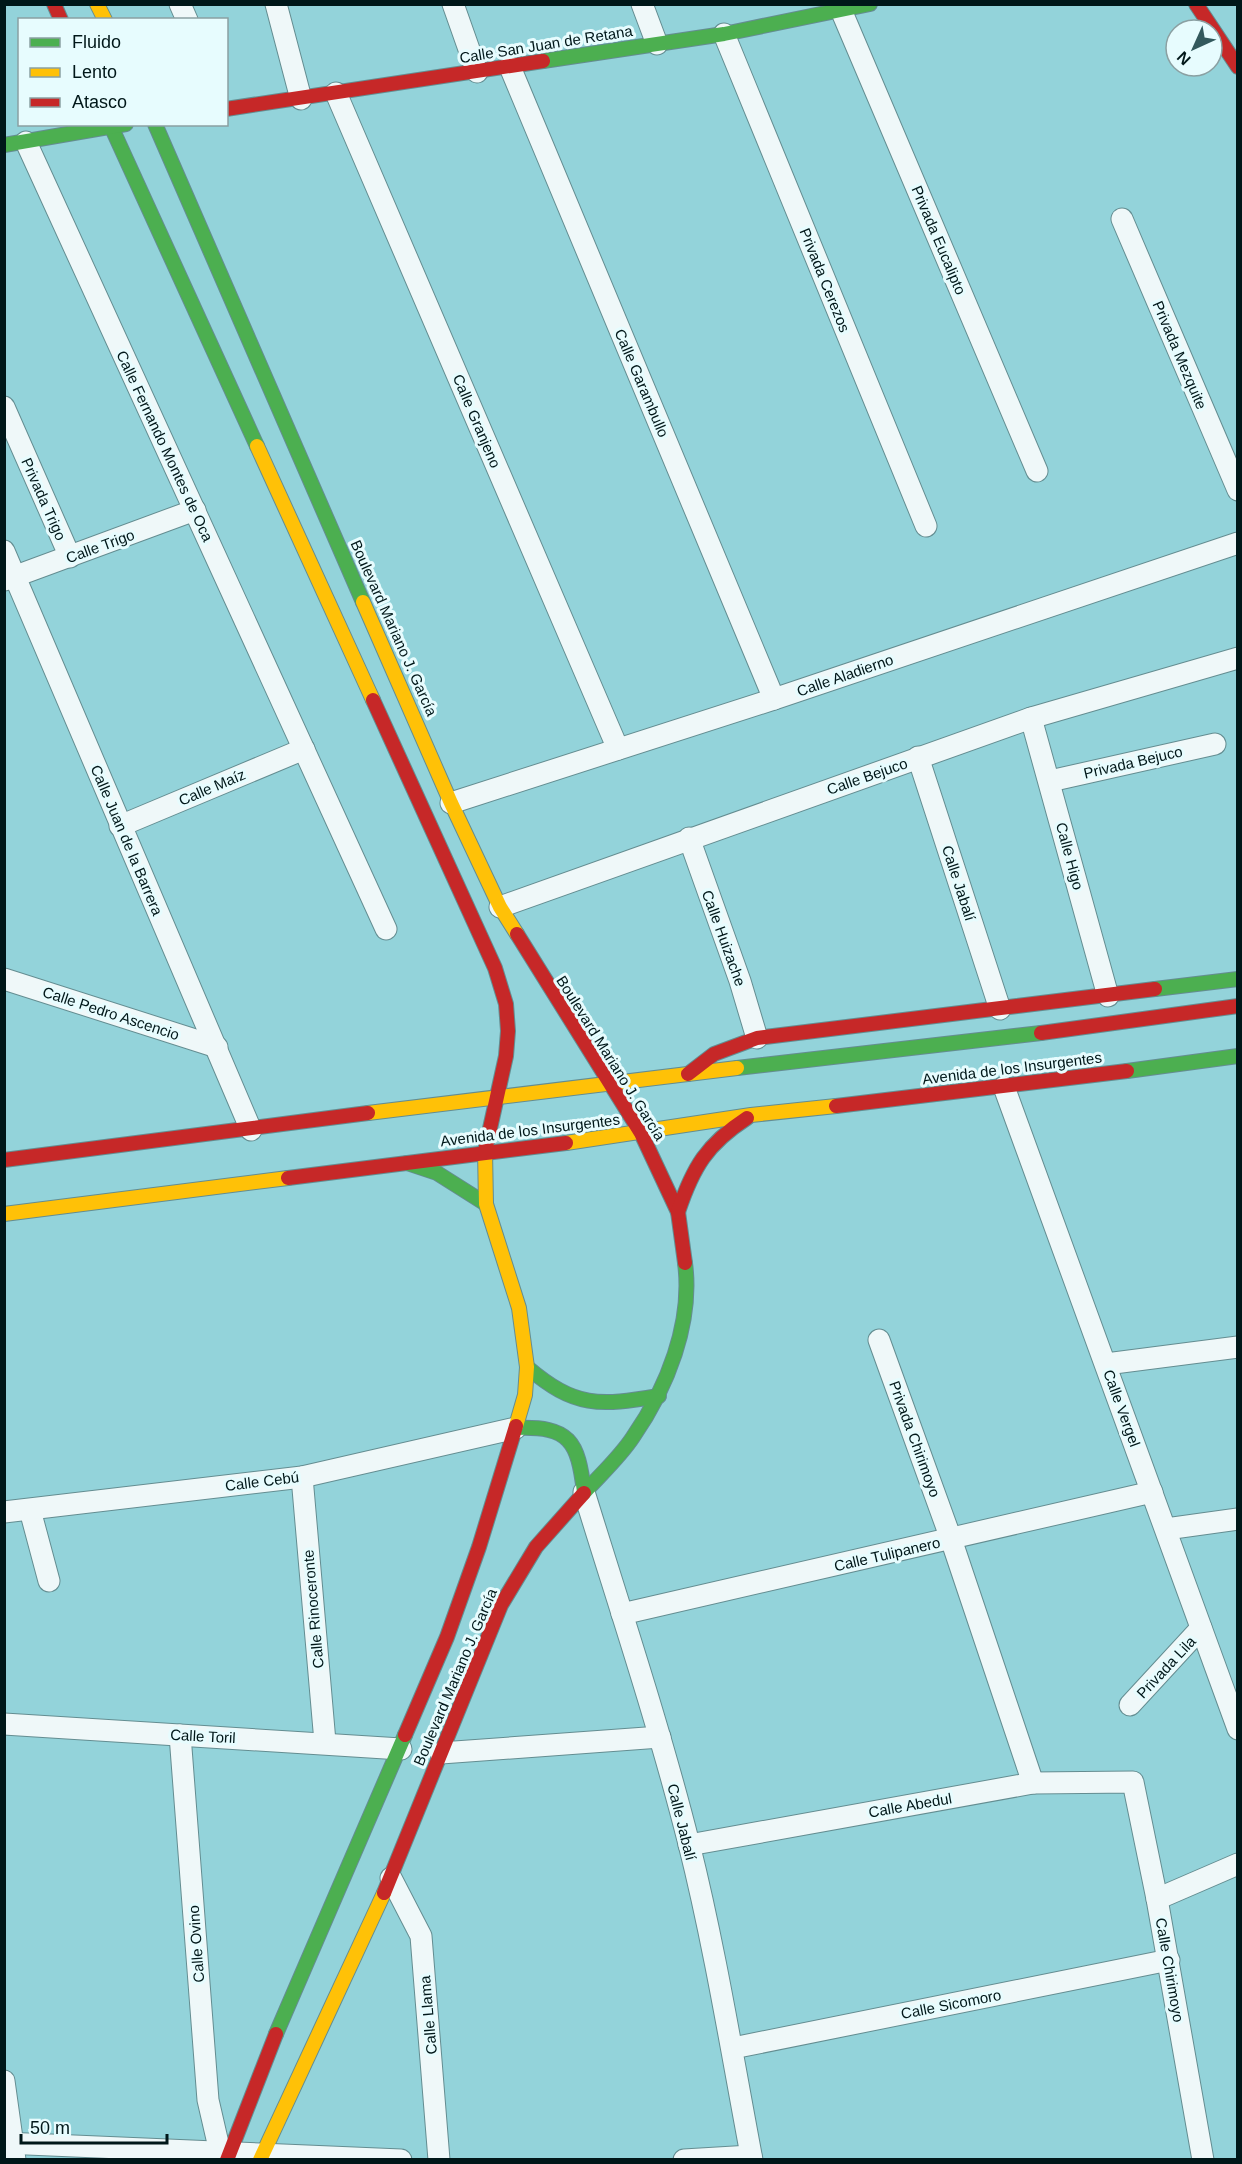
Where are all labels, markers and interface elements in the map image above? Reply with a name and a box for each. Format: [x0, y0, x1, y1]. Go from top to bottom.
legend [18, 18, 228, 126]
north arrow [1164, 18, 1224, 78]
street label: Calle San Juan de Retana [458, 22, 634, 66]
text: Fluido [72, 32, 121, 52]
text: N [1174, 48, 1194, 68]
text: Lento [72, 62, 117, 82]
text: Atasco [72, 92, 127, 112]
street label: Privada Eucalipto [908, 183, 970, 297]
street label: Privada Cerezos [796, 225, 854, 335]
street label: Privada Mezquite [1150, 298, 1210, 412]
street label: Calle Garambullo [612, 326, 672, 440]
street label: Calle Fernando Montes de Oca [113, 348, 217, 545]
street label: Calle Granjeno [450, 372, 504, 470]
street label: Privada Trigo [18, 455, 70, 543]
street label: Calle Trigo [63, 526, 137, 566]
street label: Boulevard Mariano J. García [347, 537, 441, 719]
street label: Calle Aladierno [795, 651, 895, 699]
street label: Privada Bejuco [1082, 742, 1184, 782]
street label: Calle Bejuco [824, 754, 910, 798]
street label: Calle Juan de la Barrera [88, 762, 167, 918]
street label: Calle Maíz [176, 765, 248, 809]
street label: Calle Higo [1053, 820, 1087, 892]
street label: Calle Jabalí [939, 843, 979, 924]
street label: Calle Huizache [699, 888, 749, 988]
street label: Boulevard Mariano J. García [553, 973, 669, 1144]
street label: Calle Pedro Ascencio [41, 983, 181, 1043]
street label: Avenida de los Insurgentes [921, 1049, 1103, 1087]
street label: Avenida de los Insurgentes [439, 1111, 621, 1149]
street label: Calle Vergel [1100, 1367, 1144, 1449]
street label: Privada Chirimoyo [886, 1379, 944, 1499]
street label: Calle Cebú [224, 1468, 300, 1494]
street label: Calle Tulipanero [832, 1534, 942, 1574]
street label: Calle Rinoceronte [299, 1549, 327, 1669]
street label: Boulevard Mariano J. García [410, 1585, 500, 1768]
street label: Privada Lila [1133, 1632, 1199, 1701]
street label: Calle Toril [170, 1726, 236, 1746]
street label: Calle Jabalí [664, 1782, 700, 1863]
street label: Calle Abedul [867, 1789, 953, 1821]
street label: Calle Ovino [185, 1905, 207, 1983]
street label: Calle Chirimoyo [1152, 1916, 1188, 2024]
street label: Calle Llama [416, 1974, 440, 2055]
street label: Calle Sicomoro [899, 1986, 1003, 2022]
scale bar [21, 2107, 166, 2145]
text: 50 m [30, 2118, 70, 2138]

